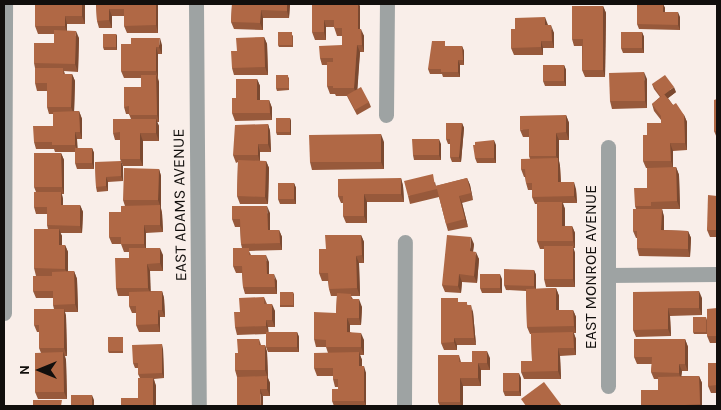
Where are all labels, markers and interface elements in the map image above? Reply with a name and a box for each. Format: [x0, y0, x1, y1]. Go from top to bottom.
street label: EAST ADAMS AVENUE [169, 128, 191, 282]
street label: EAST MONROE AVENUE [581, 185, 601, 349]
north arrow [15, 345, 65, 395]
text: N [16, 365, 33, 375]

